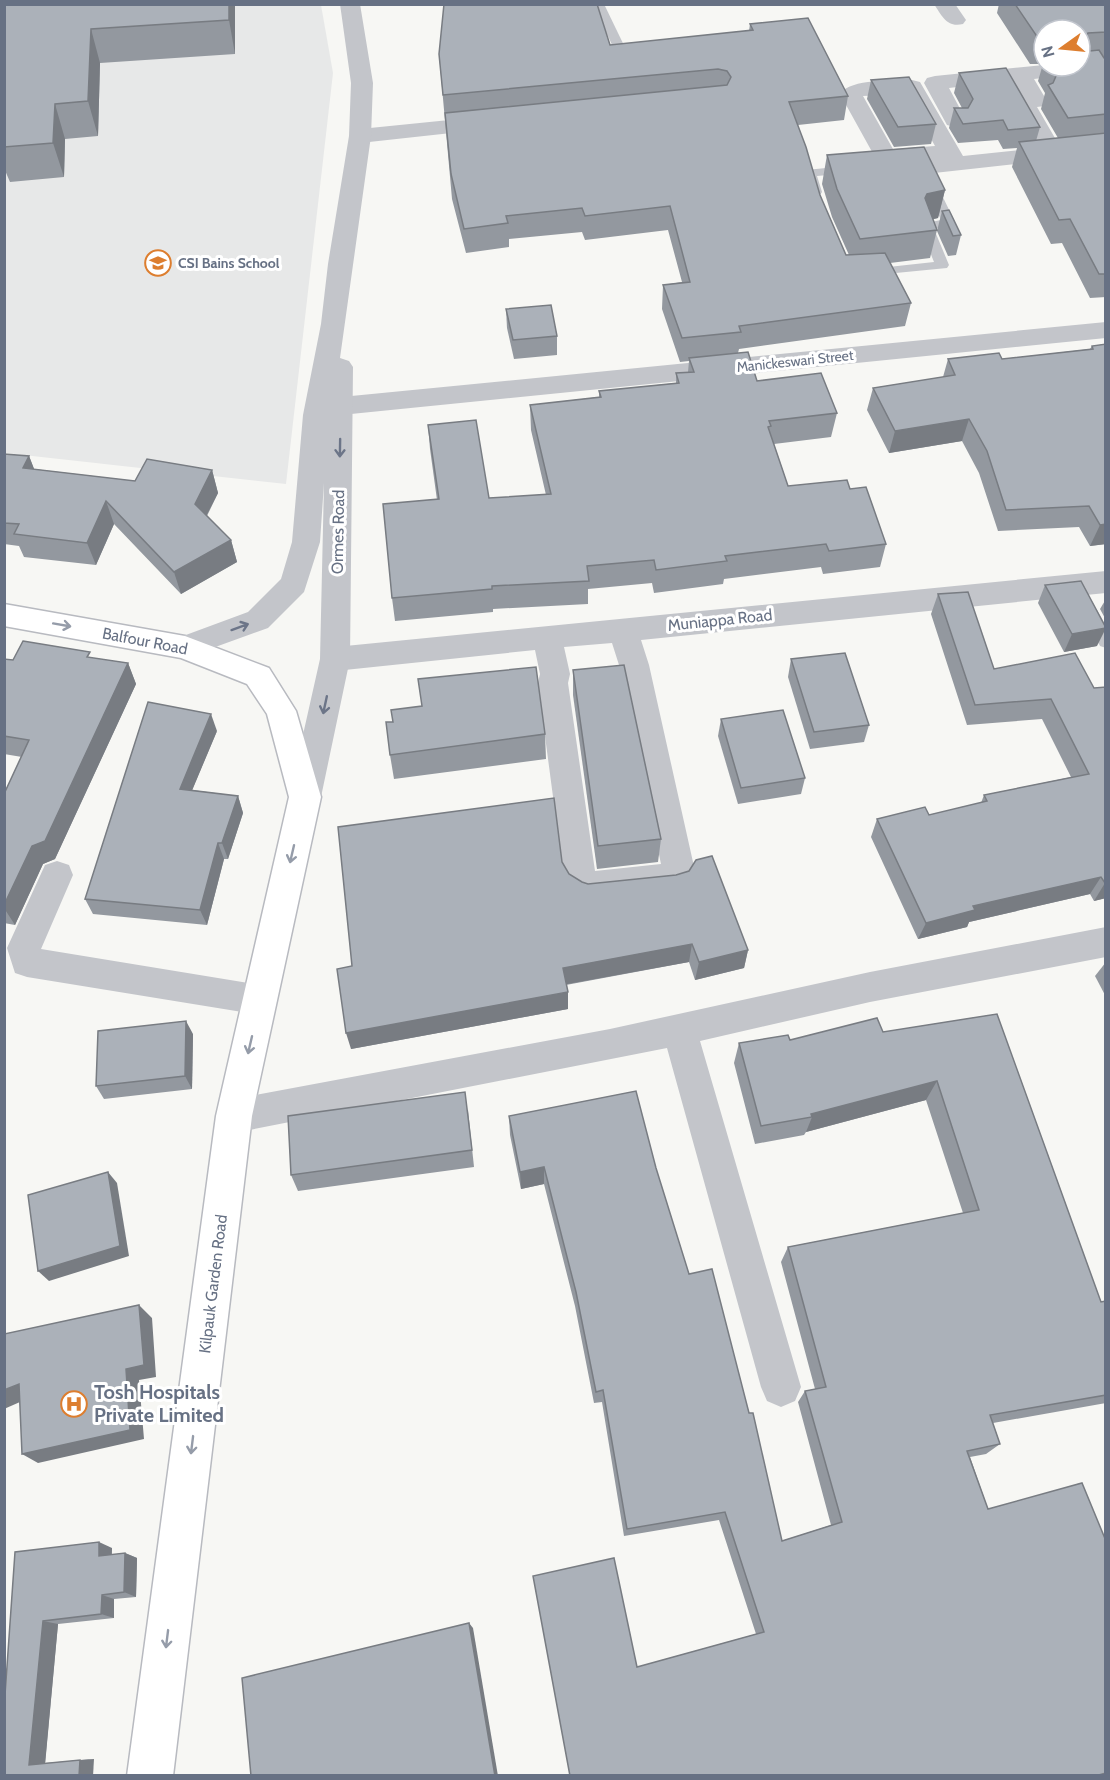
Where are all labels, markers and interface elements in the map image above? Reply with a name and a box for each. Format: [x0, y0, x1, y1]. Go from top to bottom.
north arrow [1032, 18, 1092, 78]
text: N [1037, 44, 1059, 60]
school or university icon: CSI Bains School [143, 248, 173, 278]
place label: CSI Bains School [178, 254, 280, 272]
street label: Manickeswari Street [736, 346, 855, 376]
one-way arrow [334, 438, 345, 458]
street label: Ormes Road [328, 490, 348, 574]
street label: Muniappa Road [667, 605, 773, 635]
one-way arrow [52, 620, 71, 631]
one-way arrow [230, 620, 249, 631]
street label: Balfour Road [101, 623, 189, 659]
one-way arrow [319, 695, 330, 714]
one-way arrow [286, 845, 298, 864]
one-way arrow [244, 1034, 255, 1054]
street label: Kilpauk Garden Road [195, 1213, 231, 1355]
place label: Tosh Hospitals Private Limited [94, 1380, 224, 1427]
hospital icon: Tosh Hospitals Private Limited [59, 1389, 89, 1419]
one-way arrow [186, 1435, 197, 1455]
one-way arrow [162, 1628, 173, 1648]

